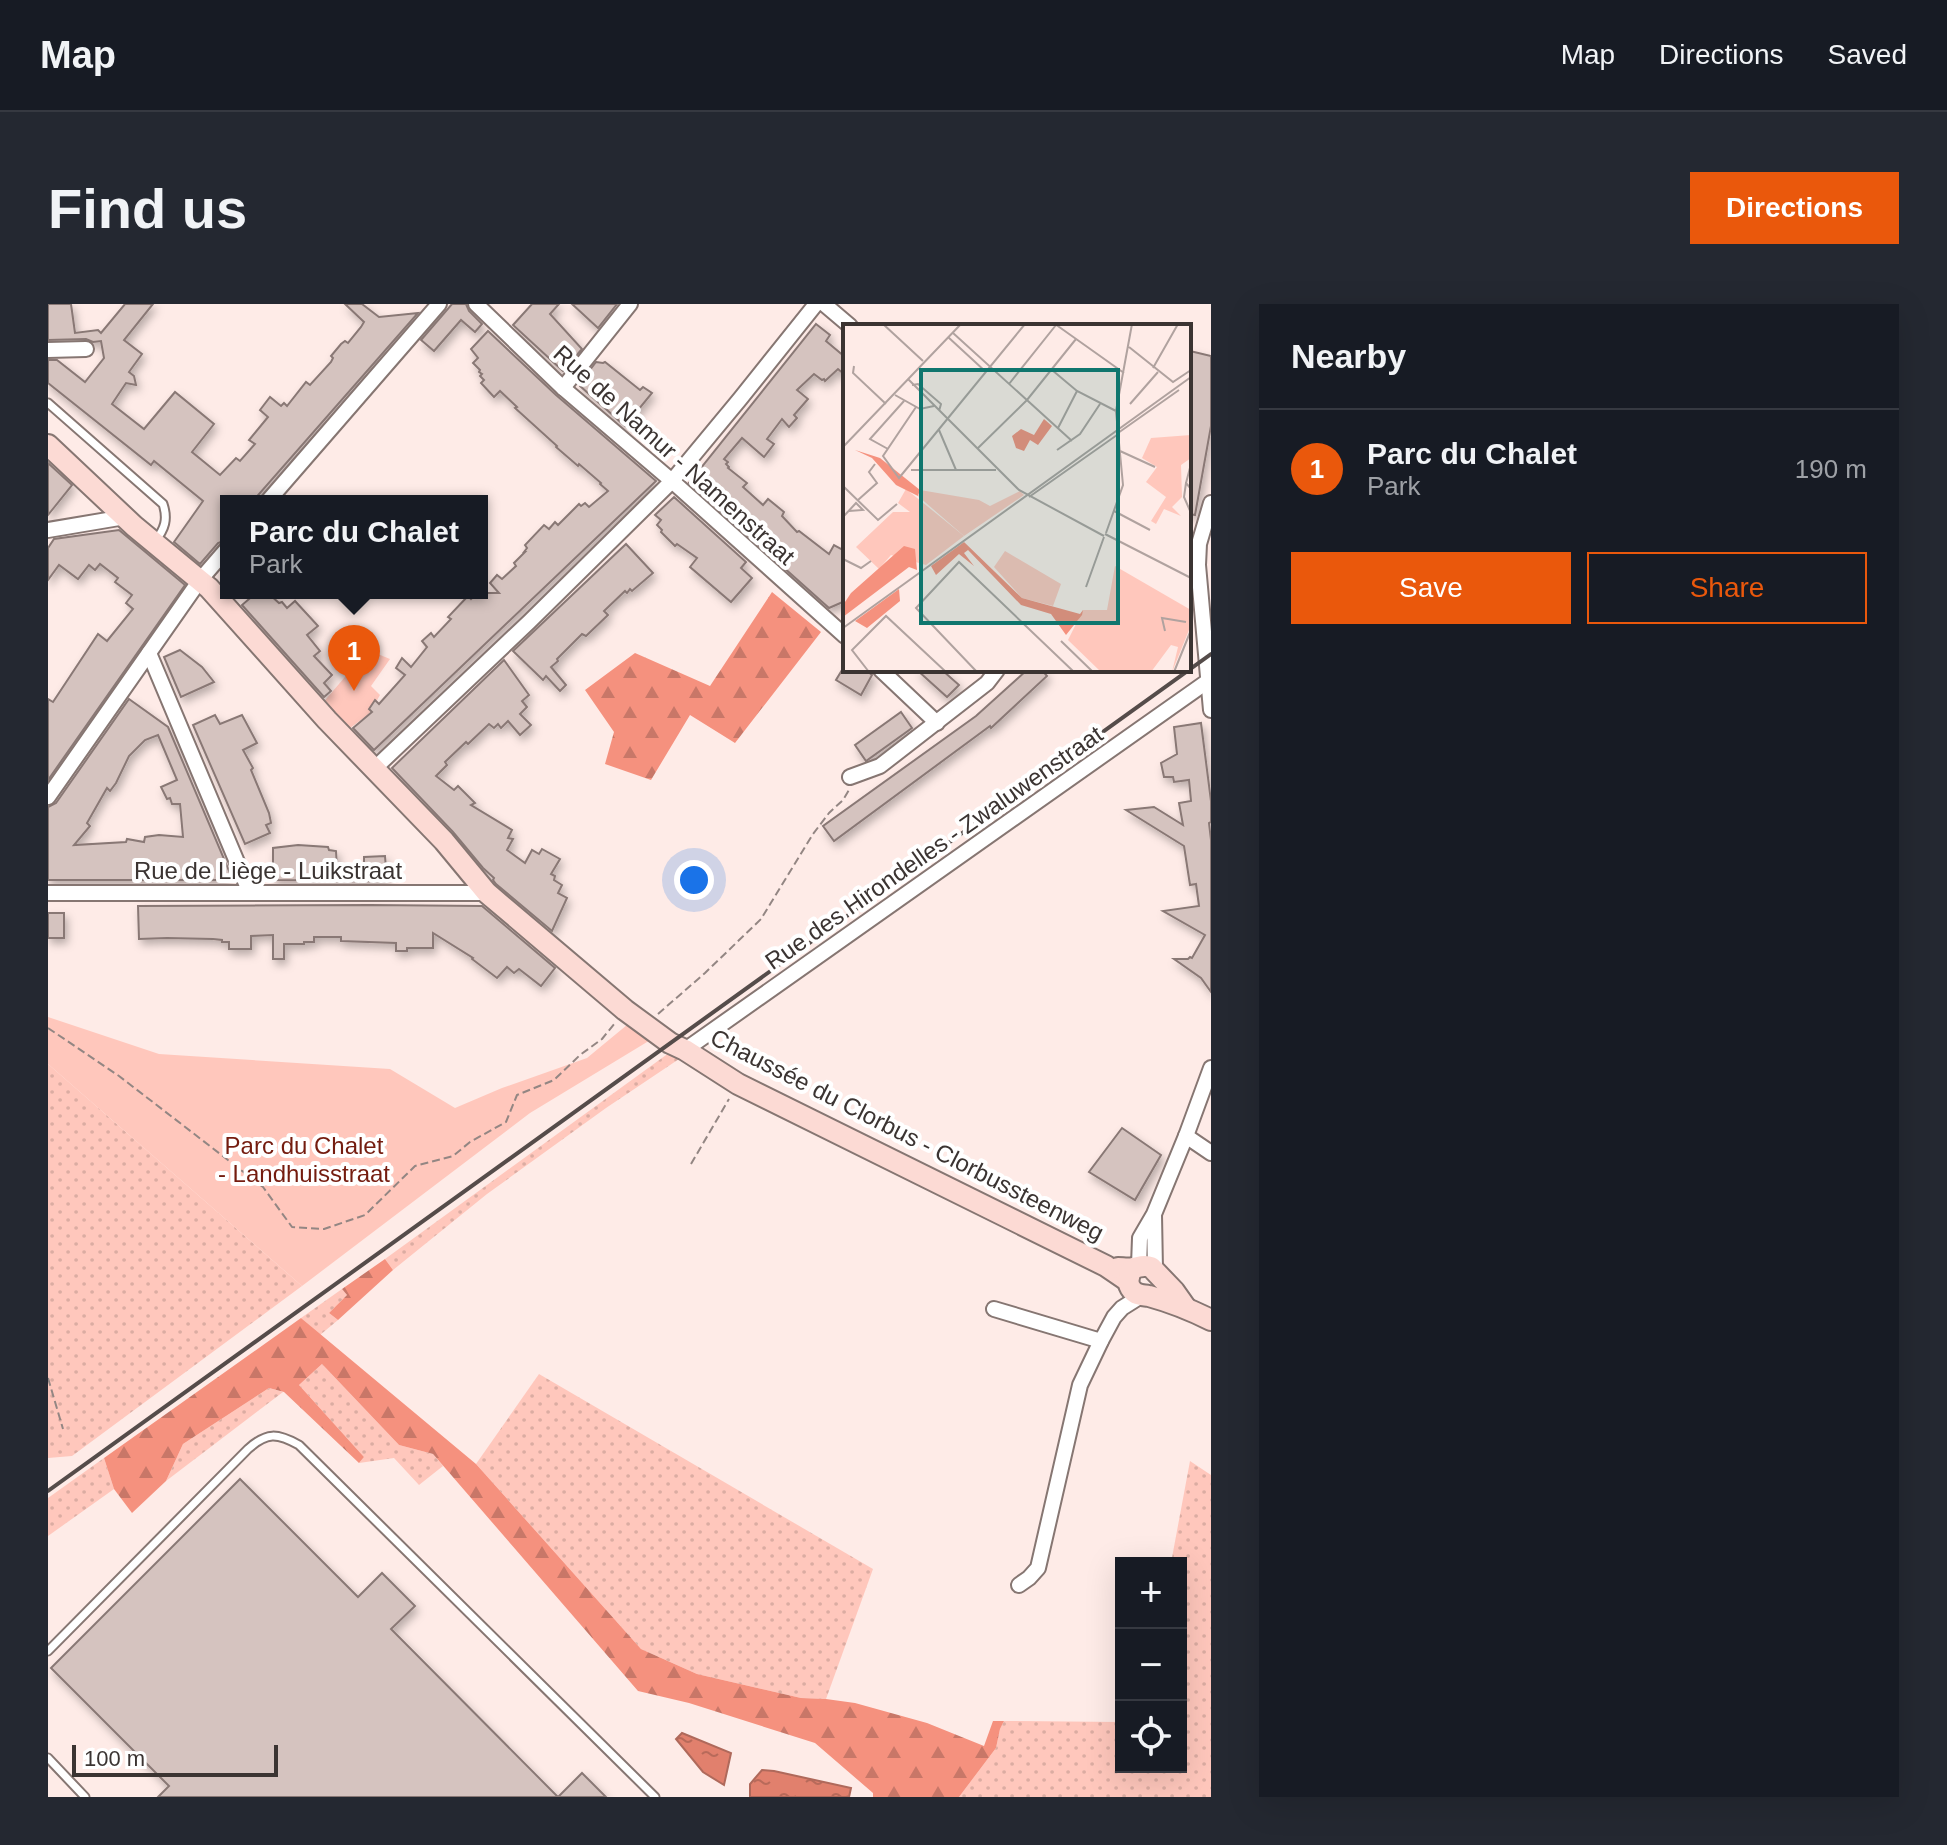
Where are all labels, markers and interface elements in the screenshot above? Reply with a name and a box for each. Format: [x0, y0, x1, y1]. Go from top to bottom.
text: Map [40, 34, 116, 76]
text: Map [1561, 39, 1615, 70]
text: Directions [1659, 39, 1784, 70]
text: Saved [1828, 39, 1907, 70]
button: Directions [1690, 172, 1899, 244]
text: Find us [48, 177, 247, 240]
inset map [843, 324, 1191, 672]
text: Nearby [1291, 337, 1406, 375]
street label: Rue de Namur - Namenstraat [548, 339, 801, 570]
text: Parc du Chalet [1367, 437, 1577, 470]
text: 1 [1310, 454, 1324, 484]
text: 190 m [1795, 454, 1867, 484]
text: Park [1367, 471, 1420, 501]
popup [220, 495, 488, 599]
text: Parc du Chalet [249, 515, 459, 548]
text: Park [249, 549, 302, 579]
button: Save [1291, 552, 1571, 624]
button: Share [1587, 552, 1867, 624]
pin: 1 [328, 625, 380, 691]
street label: Rue des Hirondelles - Zwaluwenstraat [760, 720, 1108, 975]
street label: Rue de Liège - Luikstraat [134, 857, 402, 884]
your location [674, 860, 714, 900]
street label: Chaussée du Clorbus - Clorbussteenweg [706, 1023, 1108, 1246]
park label: Parc du Chalet - Landhuisstraat [218, 1132, 390, 1187]
map controls [1115, 1557, 1187, 1773]
button: + [1115, 1557, 1187, 1629]
button: − [1115, 1629, 1187, 1701]
button: locate [1115, 1701, 1187, 1773]
scale bar [72, 1741, 278, 1777]
text: 100 m [84, 1746, 145, 1771]

